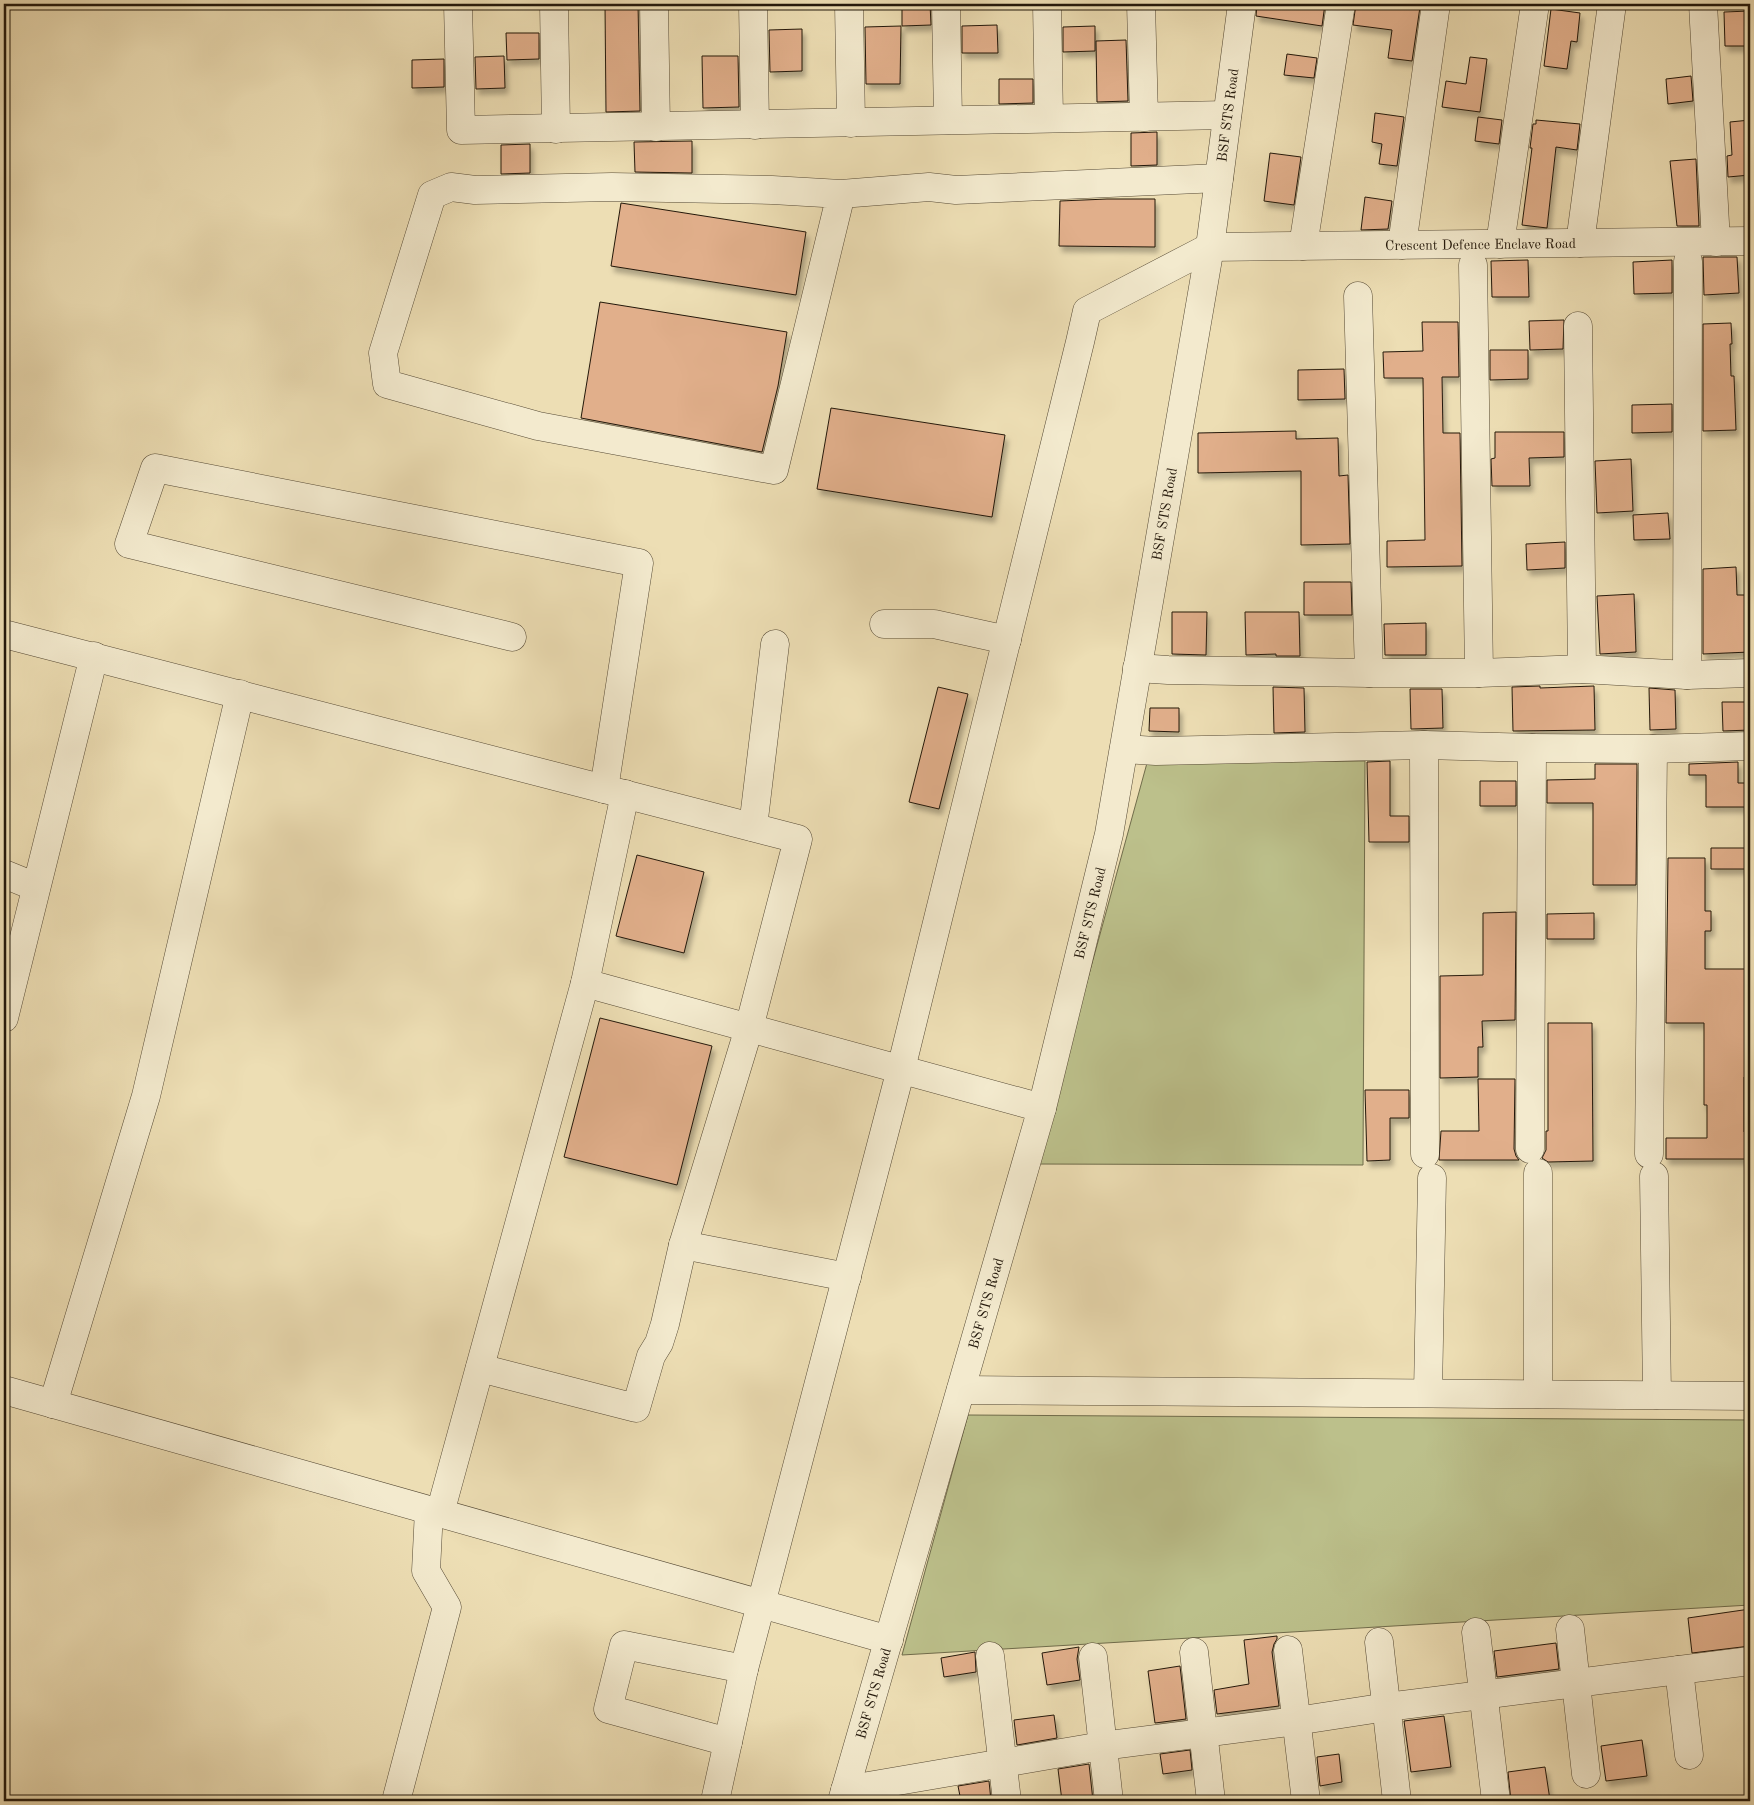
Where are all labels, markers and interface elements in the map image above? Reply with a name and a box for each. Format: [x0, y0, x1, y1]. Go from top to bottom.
street label: BSF STS Road [1215, 68, 1241, 163]
street label: Crescent Defence Enclave Road [1385, 237, 1576, 253]
street label: BSF STS Road [1150, 467, 1180, 562]
street label: BSF STS Road [1073, 866, 1109, 961]
street label: BSF STS Road [967, 1256, 1006, 1351]
street label: BSF STS Road [854, 1646, 894, 1741]

